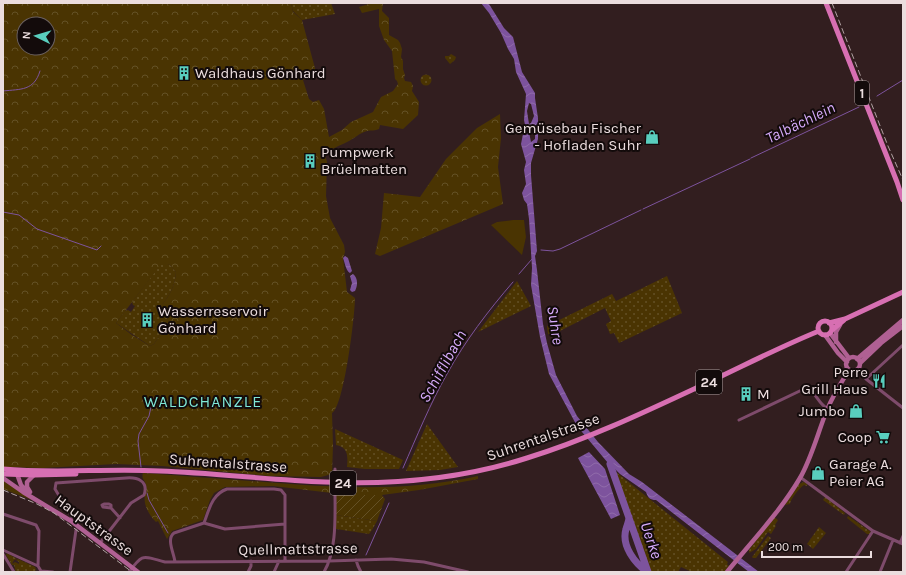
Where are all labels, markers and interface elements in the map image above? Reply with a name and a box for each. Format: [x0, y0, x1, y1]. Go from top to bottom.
north arrow [16, 16, 56, 56]
text: N [20, 31, 33, 40]
place label: Waldhaus Gönhard [195, 64, 326, 82]
building icon: Waldhaus Gönhard [176, 65, 192, 81]
road number: 1 [855, 81, 869, 105]
water label: Talbächlein [762, 97, 838, 147]
place label: Gemüsebau Fischer - Hofladen Suhr [505, 119, 642, 154]
shop icon: Gemüsebau Fischer - Hofladen Suhr [644, 129, 660, 145]
place label: Pumpwerk Brüelmatten [321, 143, 407, 178]
building icon: Pumpwerk Brüelmatten [302, 153, 318, 169]
place label: Wasserreservoir Gönhard [158, 302, 268, 337]
water label: Suhre [543, 304, 568, 346]
building icon: Wasserreservoir Gönhard [139, 312, 155, 328]
water label: Schifflibach [415, 327, 470, 406]
place label: Perre Grill Haus [801, 363, 868, 398]
road number: 24 [696, 370, 722, 394]
restaurant icon: Perre Grill Haus [871, 373, 887, 389]
place label: M [757, 385, 770, 403]
building icon: M [738, 386, 754, 402]
district label: WALDCHANZLE [144, 392, 262, 411]
place label: Jumbo [799, 402, 845, 420]
shop icon: Jumbo [848, 403, 864, 419]
street label: Suhrentalstrasse [484, 409, 602, 465]
place label: Coop [838, 428, 872, 446]
supermarket icon: Coop [875, 429, 891, 445]
street label: Suhrentalstrasse [168, 450, 288, 476]
place label: Garage A. Peier AG [829, 455, 892, 490]
shop icon: Garage A. Peier AG [810, 465, 826, 481]
road number: 24 [330, 471, 356, 495]
street label: Hauptstrasse [51, 491, 137, 559]
water label: Uerke [636, 519, 667, 562]
scale bar [762, 533, 871, 559]
street label: Quellmattstrasse [238, 539, 358, 559]
text: 200 m [768, 540, 803, 554]

